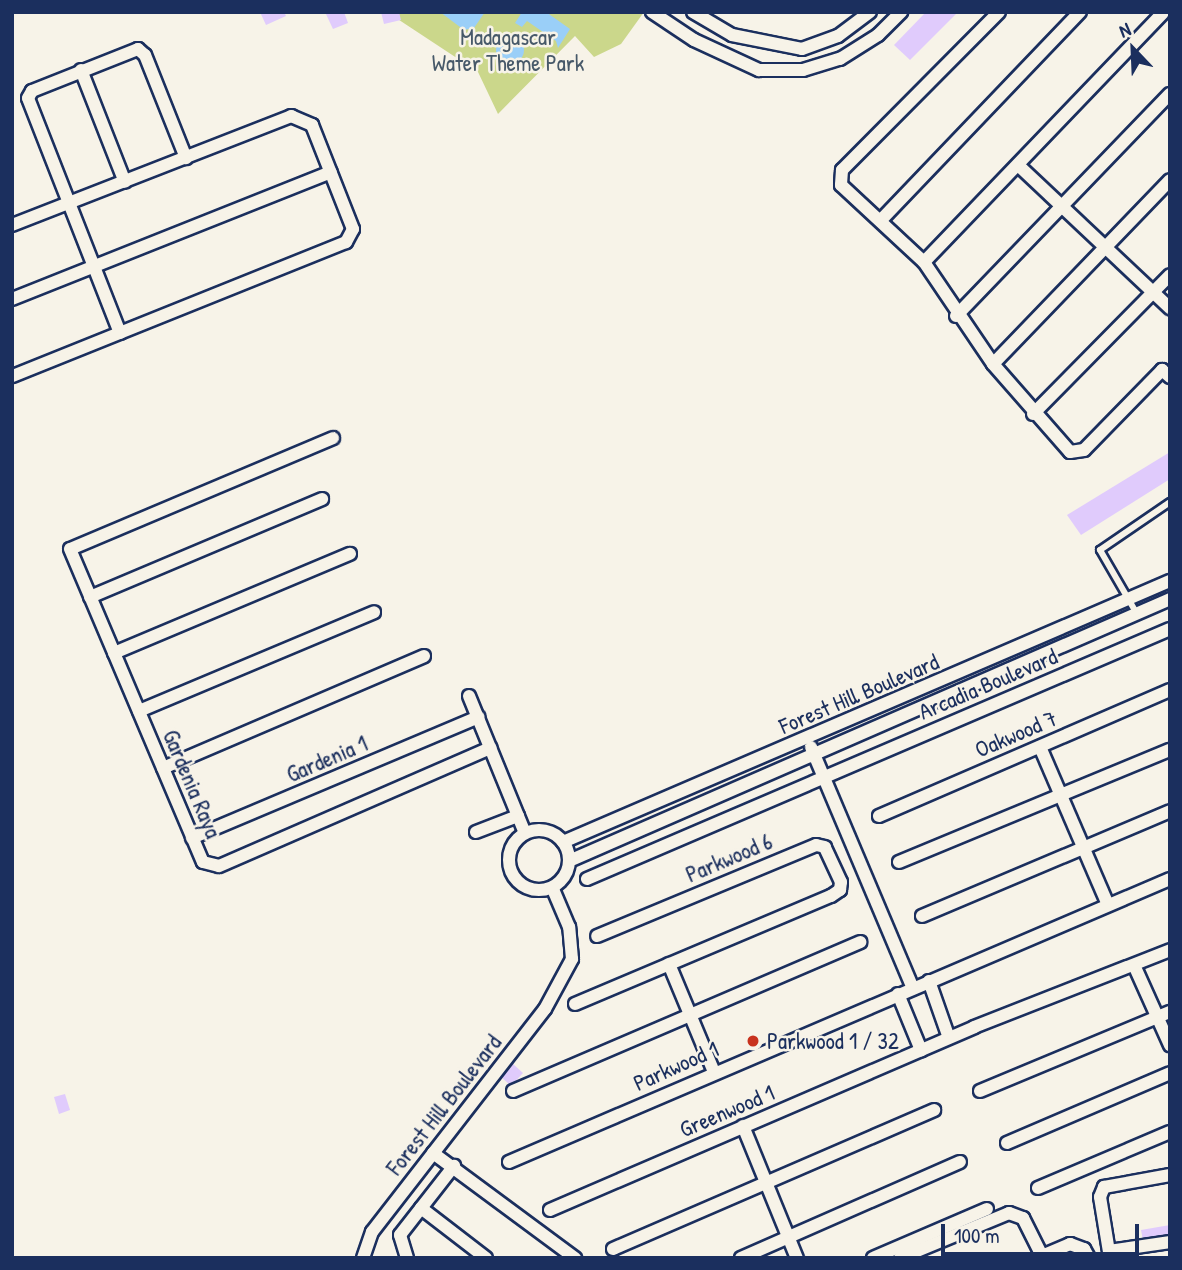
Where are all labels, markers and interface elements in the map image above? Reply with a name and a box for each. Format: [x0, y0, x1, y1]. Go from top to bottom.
north arrow [1098, 14, 1168, 84]
text: N [1115, 16, 1135, 44]
park label: Madagascar Water Theme Park [432, 23, 584, 77]
street label: Arcadia Boulevard [915, 642, 1061, 726]
street label: Forest Hill Boulevard [775, 648, 943, 740]
street label: Oakwood 7 [971, 704, 1061, 764]
street label: Gardenia Raya [157, 726, 227, 842]
street label: Gardenia 1 [282, 730, 372, 788]
street label: Parkwood 6 [682, 827, 776, 889]
place label: Parkwood 1 / 32 [767, 1027, 899, 1055]
street label: Forest Hill Boulevard [381, 1029, 507, 1181]
marker: Parkwood 1 / 32 [745, 1033, 761, 1049]
street label: Parkwood 1 [629, 1035, 723, 1097]
street label: Greenwood 1 [675, 1079, 779, 1143]
scale bar [944, 1210, 1142, 1254]
text: 100 m [954, 1221, 1000, 1250]

